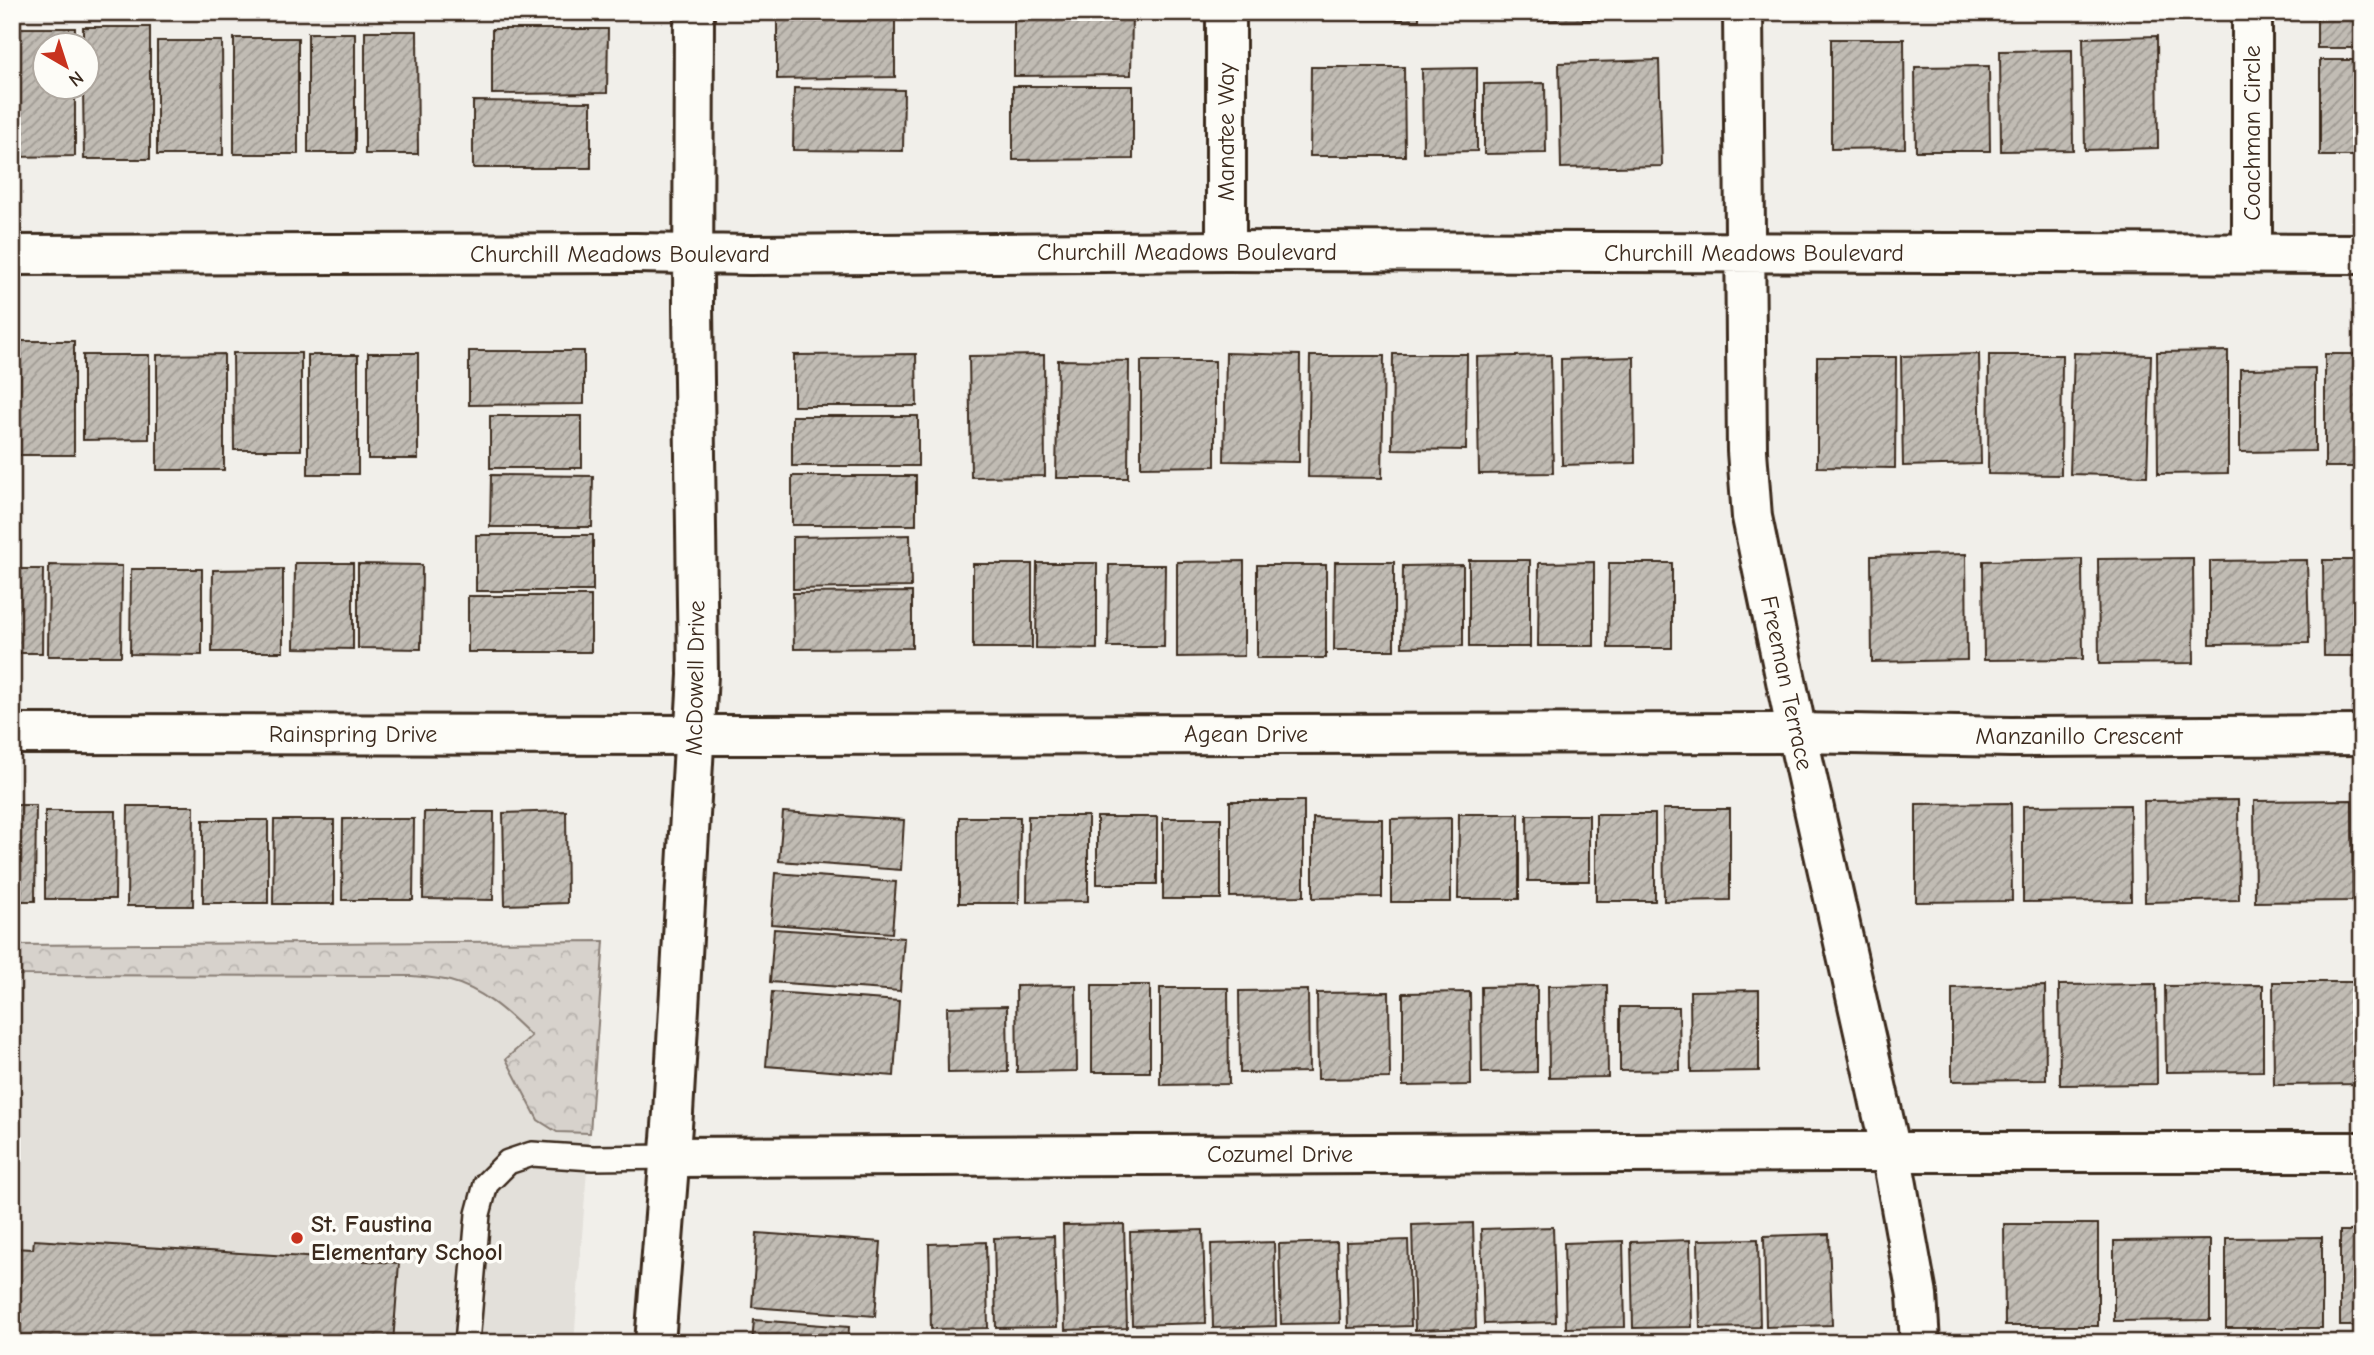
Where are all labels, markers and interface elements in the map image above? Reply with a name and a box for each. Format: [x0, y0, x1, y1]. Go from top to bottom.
north arrow [32, 32, 102, 102]
street label: Coachman Circle [2238, 45, 2266, 221]
street label: Manatee Way [1212, 62, 1240, 201]
text: N [64, 66, 88, 91]
street label: Churchill Meadows Boulevard [1037, 238, 1337, 266]
street label: Churchill Meadows Boulevard [1604, 239, 1904, 267]
street label: Churchill Meadows Boulevard [470, 240, 770, 268]
street label: Freeman Terrace [1755, 593, 1819, 773]
street label: McDowell Drive [680, 600, 710, 756]
street label: Rainspring Drive [269, 720, 437, 748]
street label: Agean Drive [1184, 720, 1308, 748]
street label: Manzanillo Crescent [1975, 722, 2184, 750]
street label: Cozumel Drive [1207, 1140, 1353, 1168]
place label: St. Faustina Elementary School [311, 1210, 503, 1266]
marker: St. Faustina Elementary School [289, 1230, 305, 1246]

